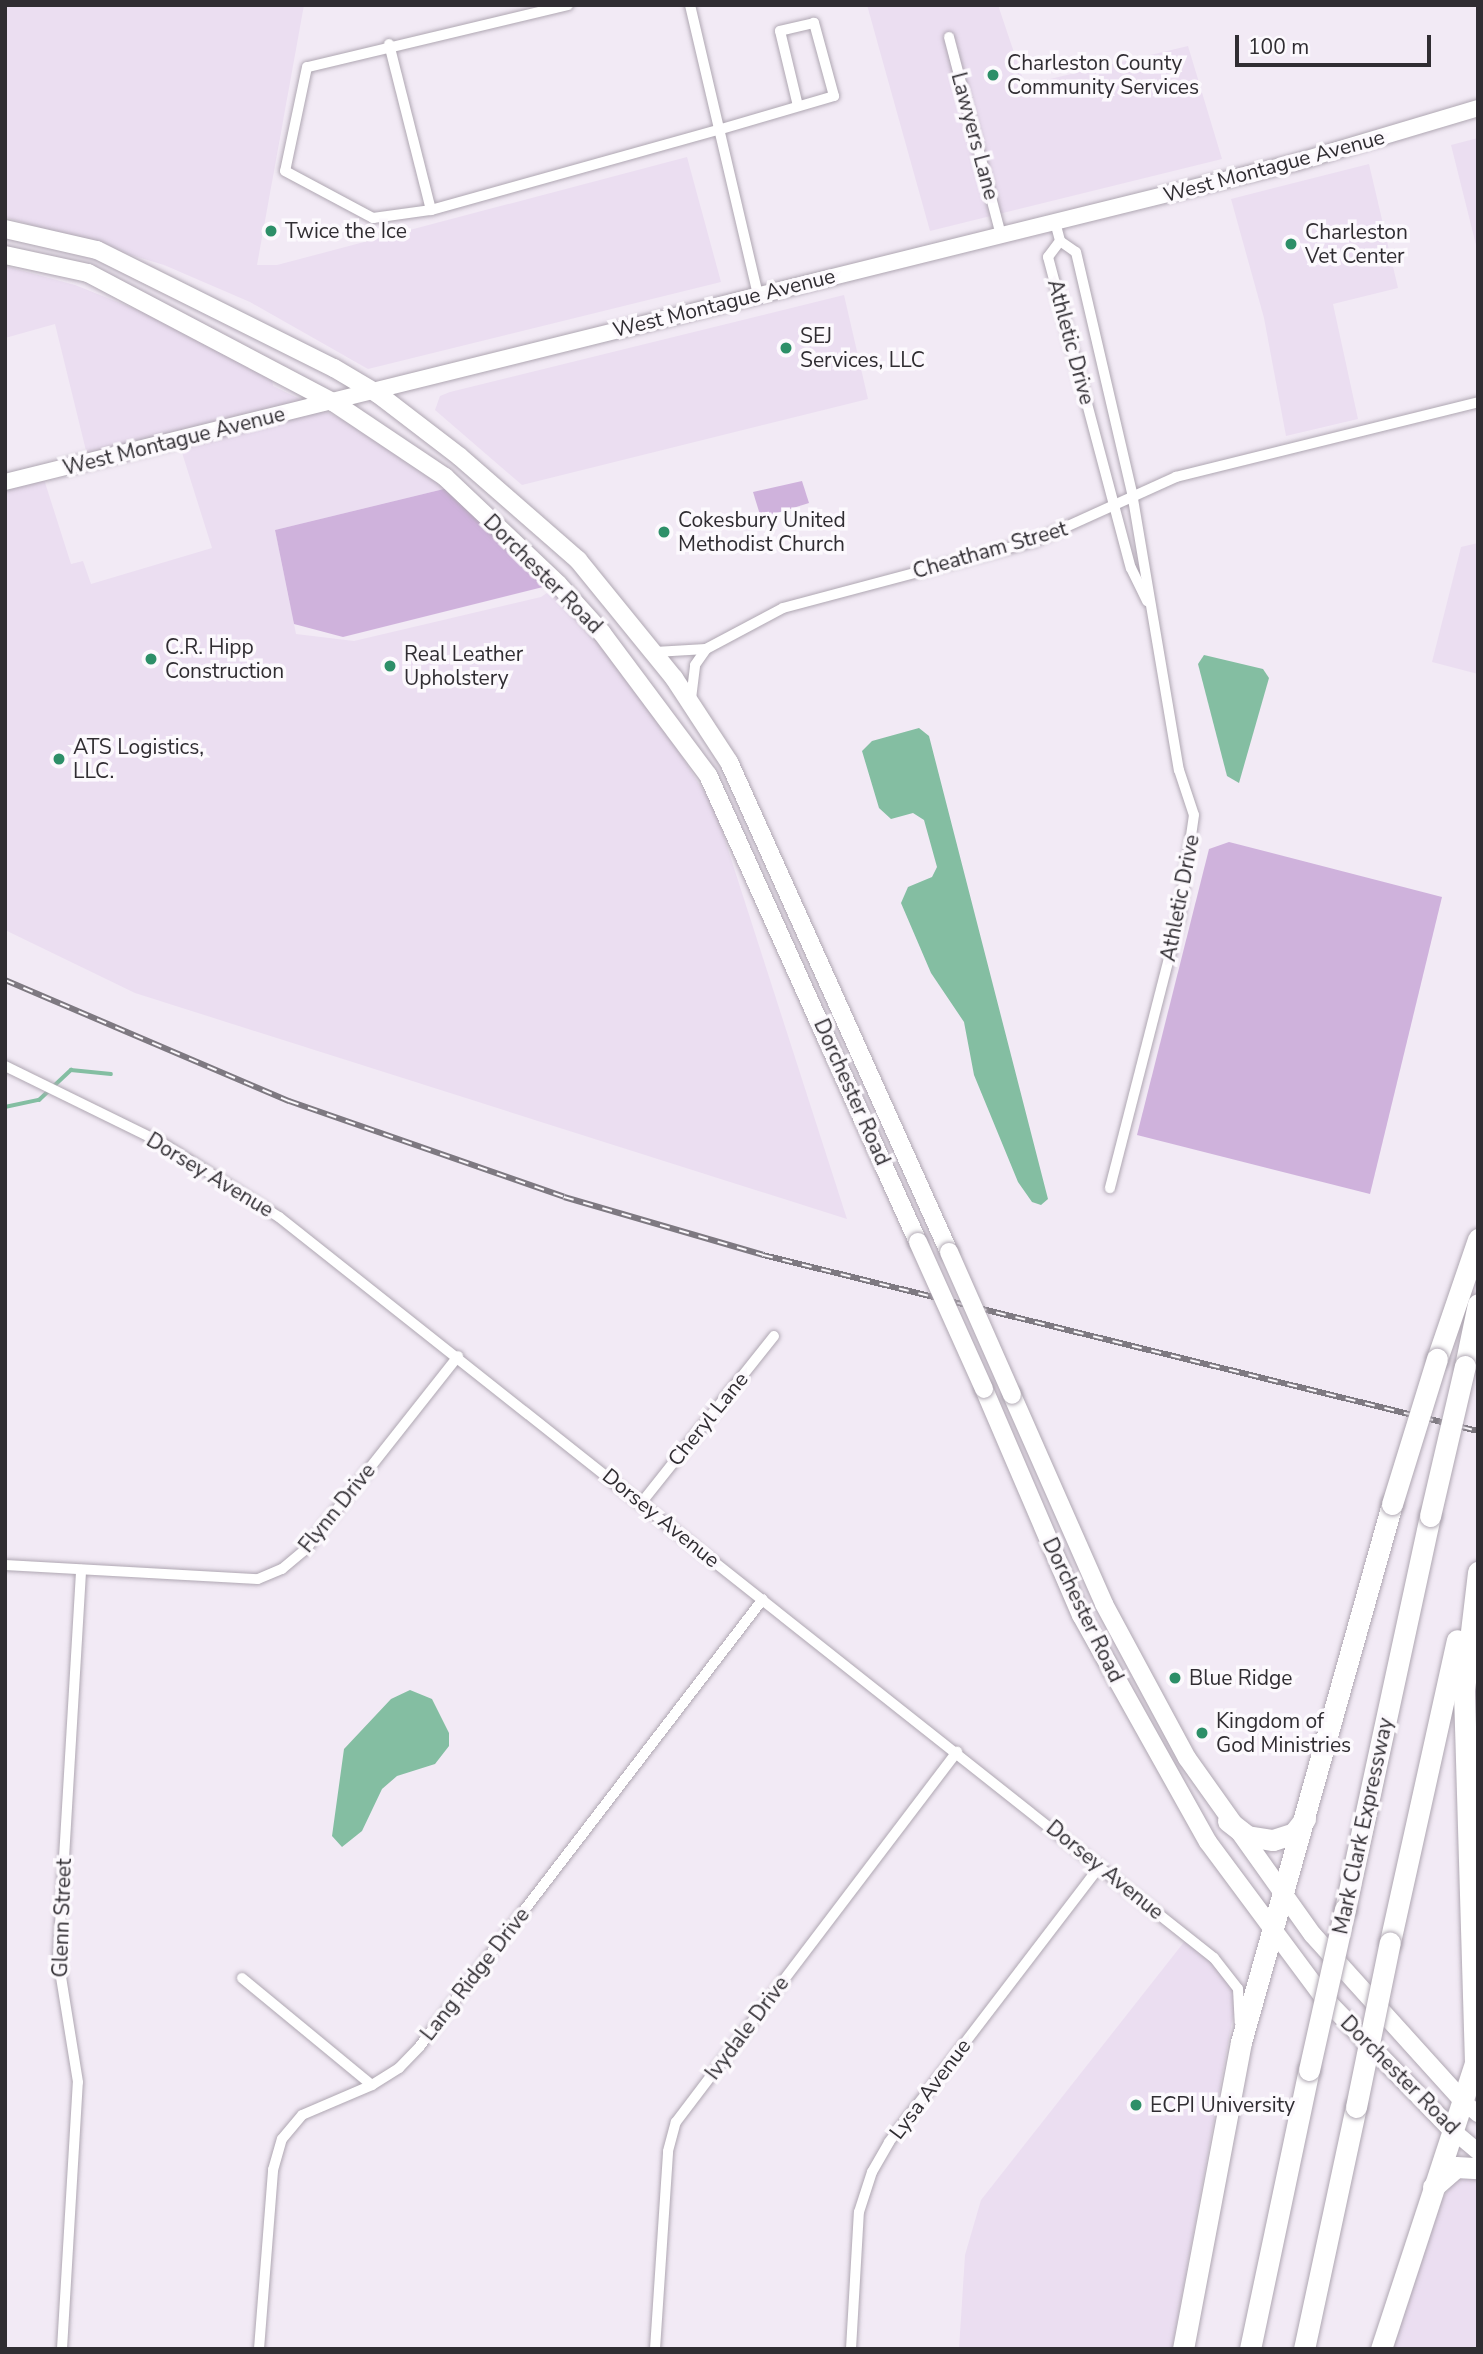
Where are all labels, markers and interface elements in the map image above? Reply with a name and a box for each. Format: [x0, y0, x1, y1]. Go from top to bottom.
scale bar [1238, 21, 1434, 65]
text: 100 m [1248, 33, 1309, 61]
place label: Charleston County Community Services [1007, 50, 1199, 100]
marker: Charleston County Community Services [985, 67, 1001, 83]
street label: Lawyers Lane [946, 70, 1004, 202]
street label: West Montague Avenue [1161, 124, 1387, 208]
place label: Twice the Ice [285, 218, 407, 244]
place label: Charleston Vet Center [1305, 219, 1408, 269]
marker: Twice the Ice [263, 223, 279, 239]
marker: Charleston Vet Center [1283, 236, 1299, 252]
street label: West Montague Avenue [610, 263, 838, 343]
street label: Athletic Drive [1042, 277, 1100, 407]
place label: SEJ Services, LLC [800, 323, 925, 373]
marker: SEJ Services, LLC [778, 340, 794, 356]
street label: West Montague Avenue [60, 401, 288, 481]
place label: Cokesbury United Methodist Church [678, 507, 846, 557]
street label: Dorchester Road [478, 509, 608, 639]
street label: Cheatham Street [910, 516, 1070, 584]
marker: Cokesbury United Methodist Church [656, 524, 672, 540]
place label: C.R. Hipp Construction [165, 634, 284, 684]
place label: Real Leather Upholstery [404, 641, 523, 691]
marker: C.R. Hipp Construction [143, 651, 159, 667]
marker: Real Leather Upholstery [382, 658, 398, 674]
place label: ATS Logistics, LLC. [73, 734, 204, 784]
marker: ATS Logistics, LLC. [51, 751, 67, 767]
street label: Athletic Drive [1155, 832, 1205, 964]
street label: Dorchester Road [808, 1015, 896, 1169]
street label: Dorsey Avenue [142, 1127, 278, 1223]
street label: Cheryl Lane [663, 1367, 753, 1471]
street label: Flynn Drive [293, 1458, 381, 1558]
street label: Dorsey Avenue [597, 1463, 725, 1573]
street label: Dorchester Road [1037, 1534, 1129, 1686]
place label: Blue Ridge [1189, 1665, 1292, 1691]
marker: Blue Ridge [1167, 1670, 1183, 1686]
place label: Kingdom of God Ministries [1216, 1708, 1351, 1758]
street label: Mark Clark Expressway [1328, 1715, 1398, 1937]
marker: Kingdom of God Ministries [1194, 1725, 1210, 1741]
street label: Dorsey Avenue [1041, 1815, 1169, 1925]
street label: Glenn Street [47, 1858, 77, 1978]
street label: Lang Ridge Drive [415, 1902, 535, 2046]
street label: Ivydale Drive [700, 1971, 794, 2085]
street label: Dorchester Road [1335, 2010, 1465, 2140]
street label: Lysa Avenue [884, 2034, 976, 2144]
place label: ECPI University [1150, 2092, 1295, 2118]
marker: ECPI University [1128, 2097, 1144, 2113]

